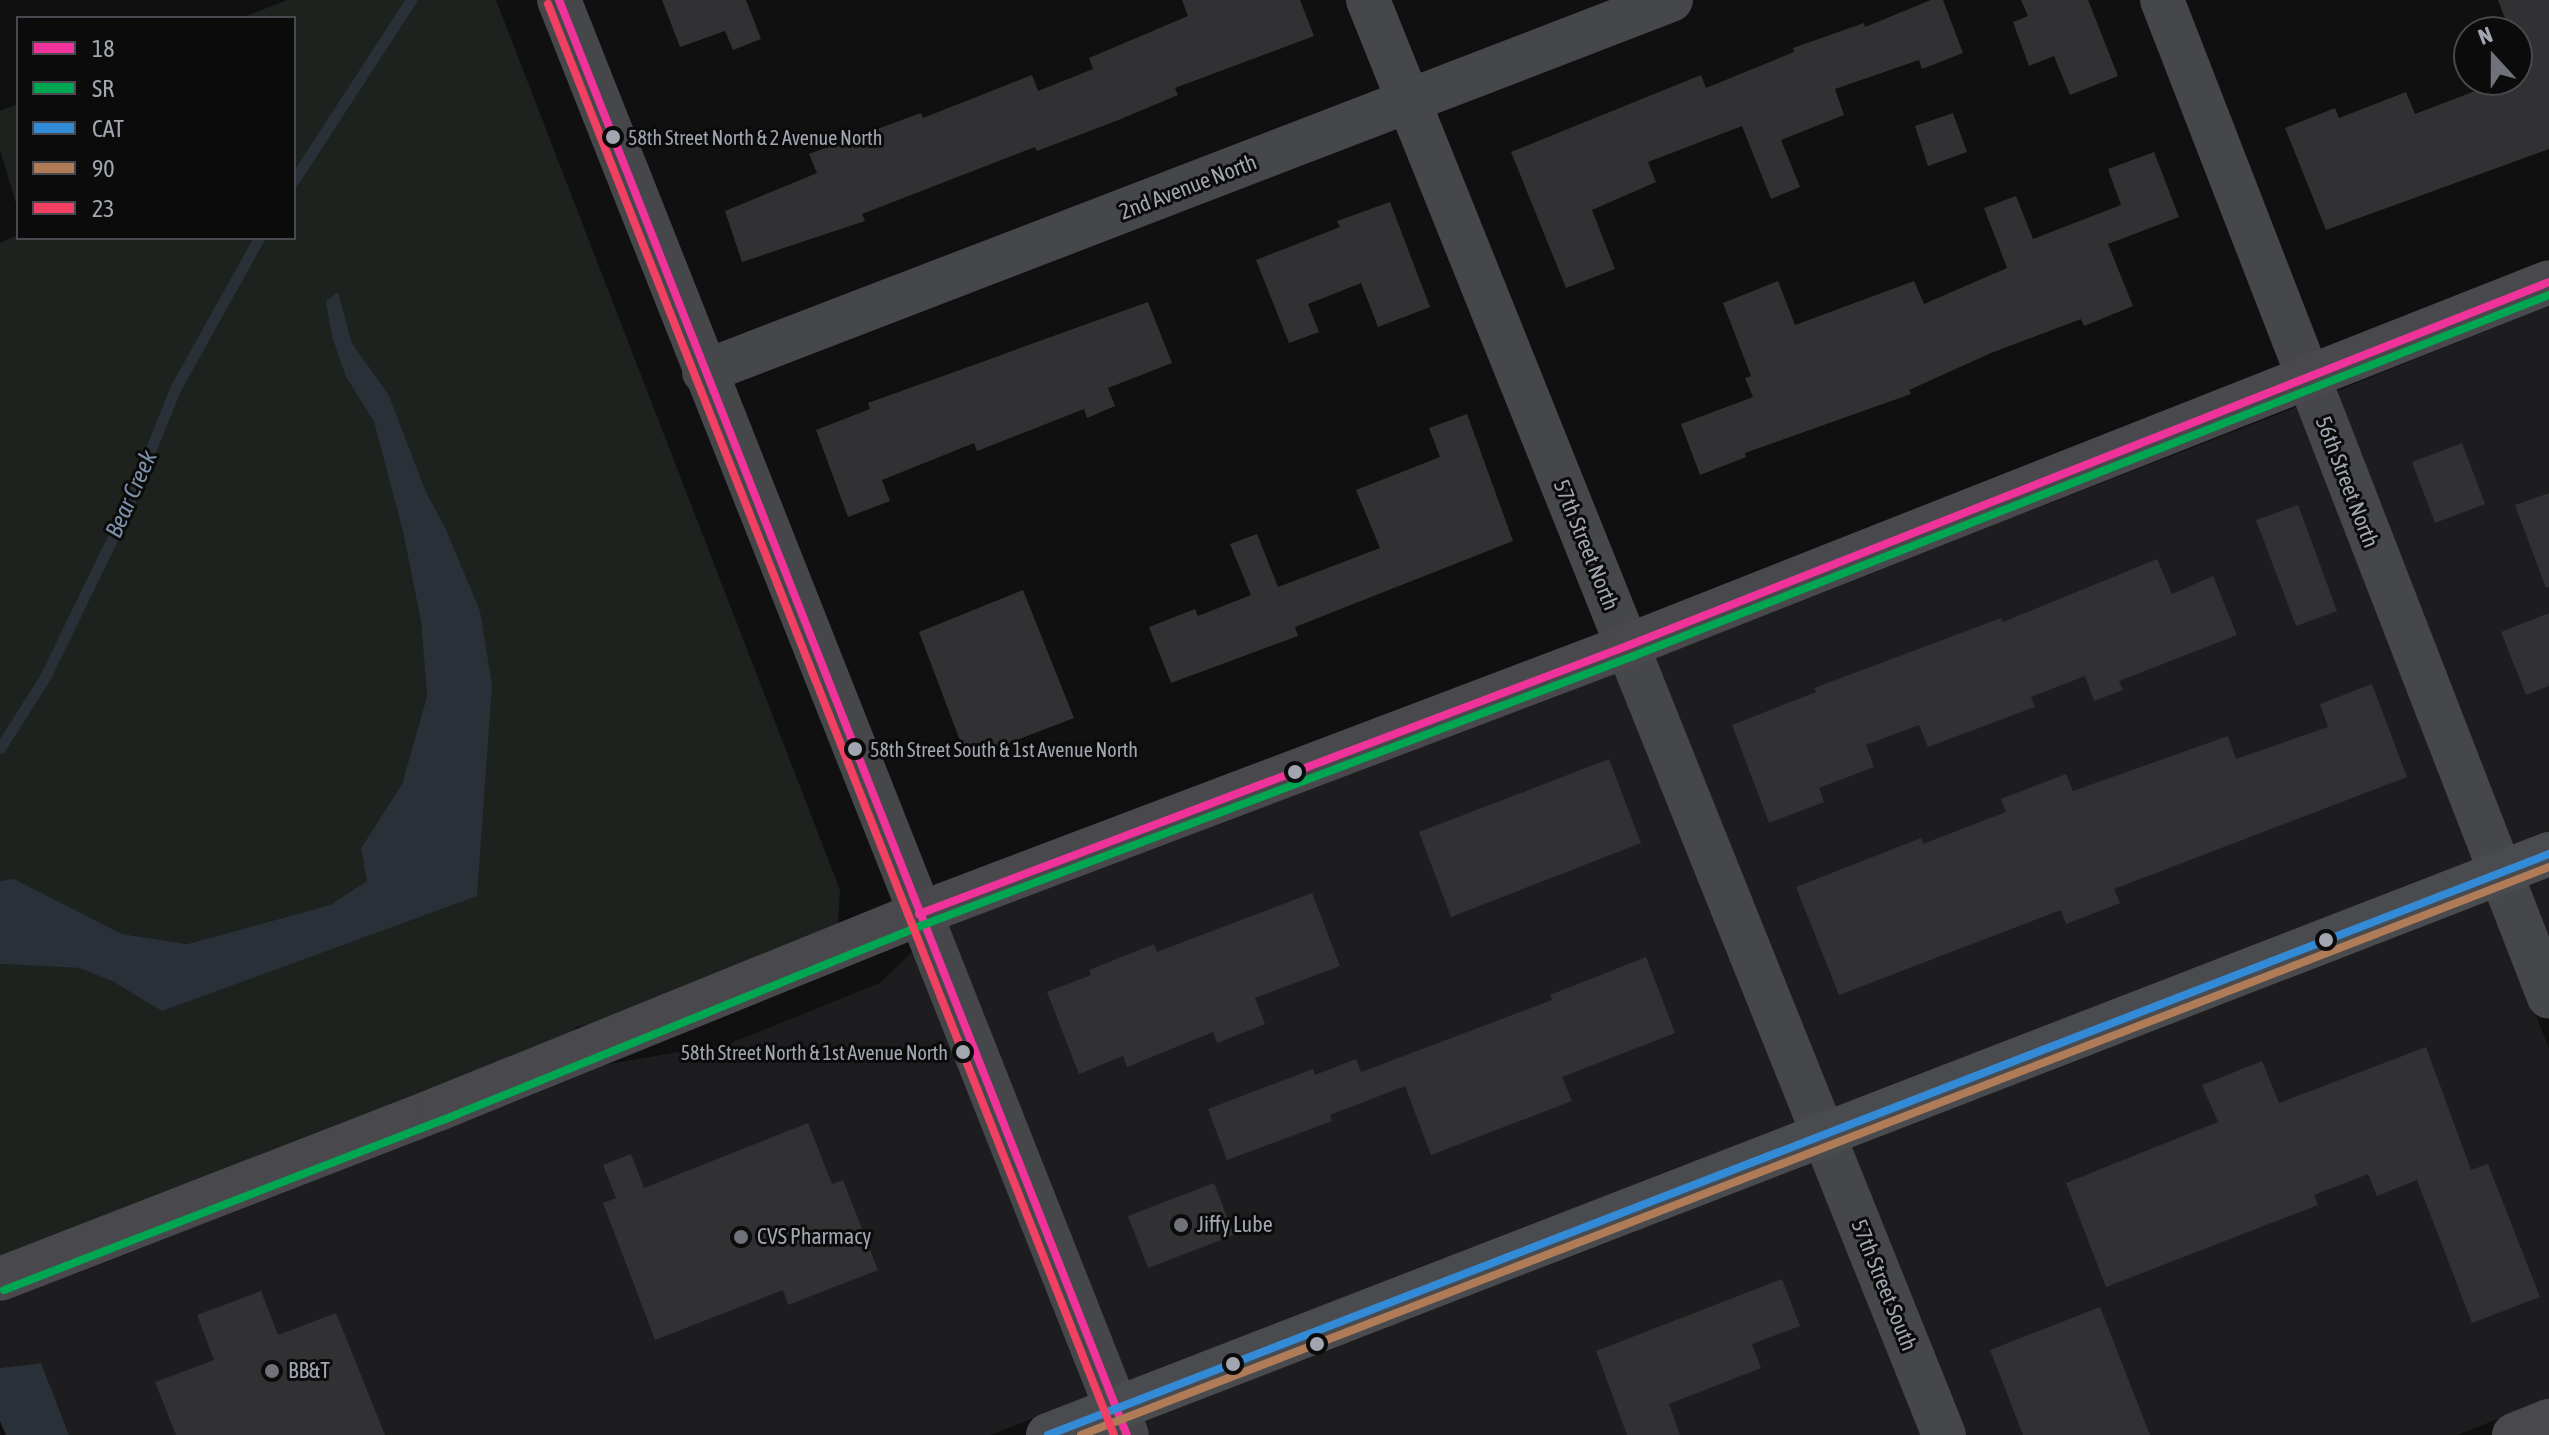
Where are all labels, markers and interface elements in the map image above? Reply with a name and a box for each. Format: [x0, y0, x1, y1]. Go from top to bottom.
legend [16, 16, 296, 240]
north arrow [2453, 16, 2533, 96]
text: N [2474, 21, 2496, 50]
text: 18 [92, 35, 115, 62]
text: SR [92, 75, 114, 102]
text: CAT [92, 115, 124, 142]
place label: 58th Street North & 2 Avenue North [628, 125, 882, 149]
marker: 58th Street North & 2 Avenue North [605, 129, 621, 145]
street label: 2nd Avenue North [1116, 149, 1260, 225]
text: 90 [92, 155, 115, 182]
text: 23 [92, 195, 115, 222]
street label: 56th Street North [2310, 413, 2384, 551]
water label: Bear Creek [99, 446, 163, 542]
street label: 57th Street North [1548, 476, 1624, 614]
place label: 58th Street South & 1st Avenue North [870, 737, 1138, 761]
marker: 58th Street South & 1st Avenue North [847, 741, 863, 757]
unlabelled marker [1287, 764, 1303, 780]
unlabelled marker [2318, 932, 2334, 948]
place label: 58th Street North & 1st Avenue North [681, 1040, 948, 1064]
marker: 58th Street North & 1st Avenue North [955, 1044, 971, 1060]
place label: Jiffy Lube [1197, 1212, 1273, 1238]
marker: Jiffy Lube [1172, 1216, 1190, 1234]
street label: 57th Street South [1846, 1216, 1922, 1354]
place label: CVS Pharmacy [757, 1224, 871, 1250]
marker: CVS Pharmacy [732, 1228, 750, 1246]
unlabelled marker [1309, 1336, 1325, 1352]
unlabelled marker [1225, 1356, 1241, 1372]
place label: BB&T [288, 1358, 330, 1384]
marker: BB&T [263, 1362, 281, 1380]

